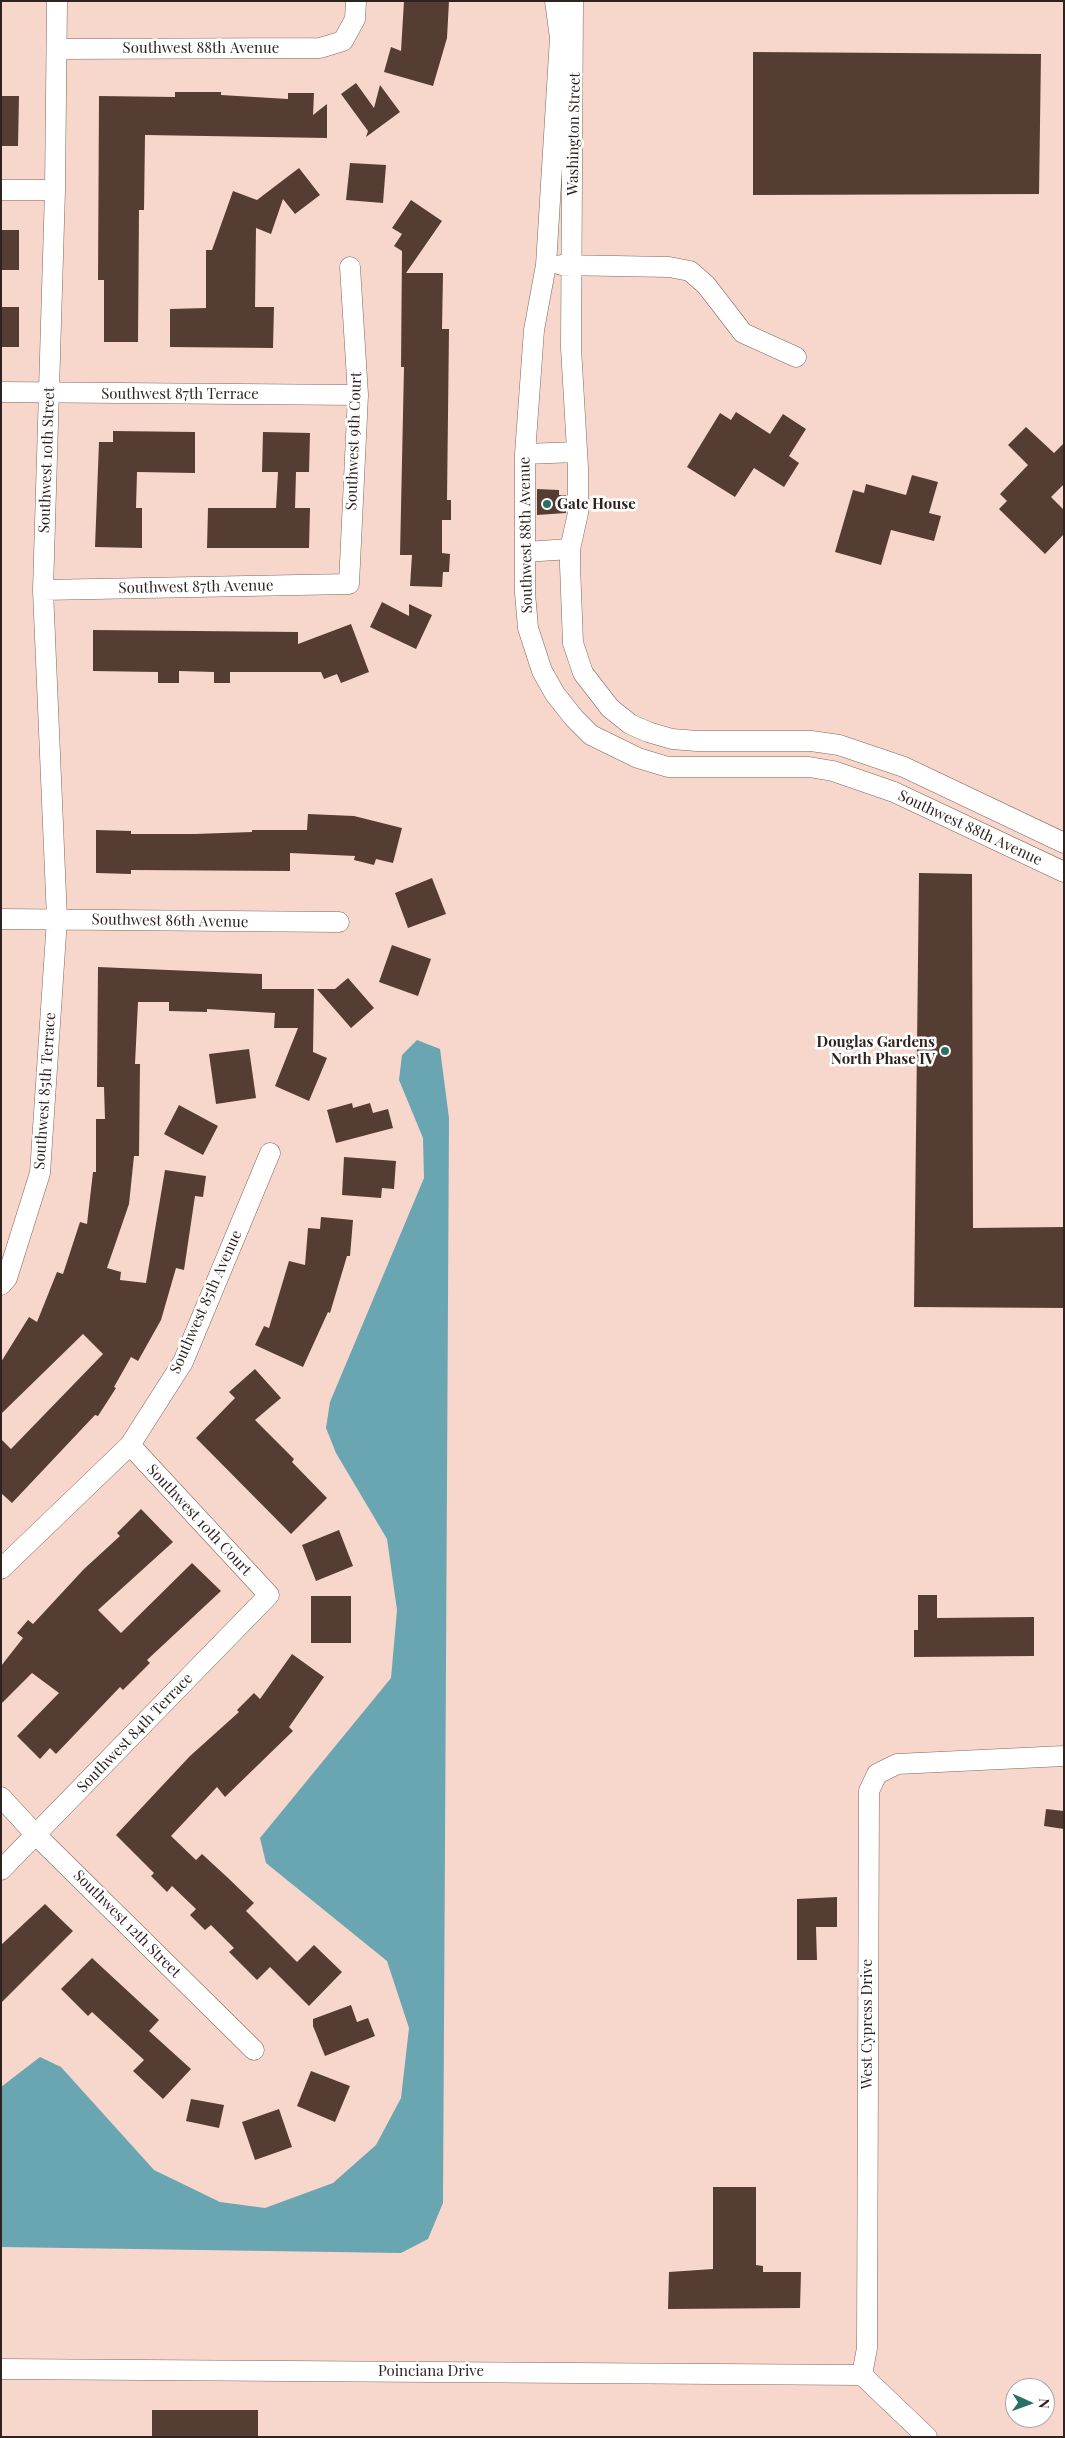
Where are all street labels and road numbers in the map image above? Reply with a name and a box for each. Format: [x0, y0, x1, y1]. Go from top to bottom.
street label: Southwest 88th Avenue [123, 39, 279, 57]
street label: Washington Street [564, 72, 584, 196]
street label: Southwest 9th Court [343, 371, 365, 511]
street label: Southwest 87th Terrace [101, 385, 259, 403]
street label: Southwest 10th Street [35, 386, 59, 534]
street label: Southwest 88th Avenue [516, 456, 536, 614]
street label: Southwest 87th Avenue [118, 577, 274, 597]
street label: Southwest 88th Avenue [895, 787, 1045, 869]
street label: Southwest 86th Avenue [92, 911, 248, 931]
street label: Southwest 85th Terrace [31, 1012, 59, 1170]
street label: Southwest 85th Avenue [166, 1227, 246, 1377]
street label: Southwest 10th Court [143, 1461, 255, 1579]
street label: Southwest 84th Terrace [73, 1670, 197, 1796]
street label: Southwest 12th Street [69, 1866, 185, 1982]
street label: West Cypress Drive [858, 1959, 876, 2089]
street label: Poinciana Drive [378, 2362, 484, 2380]

